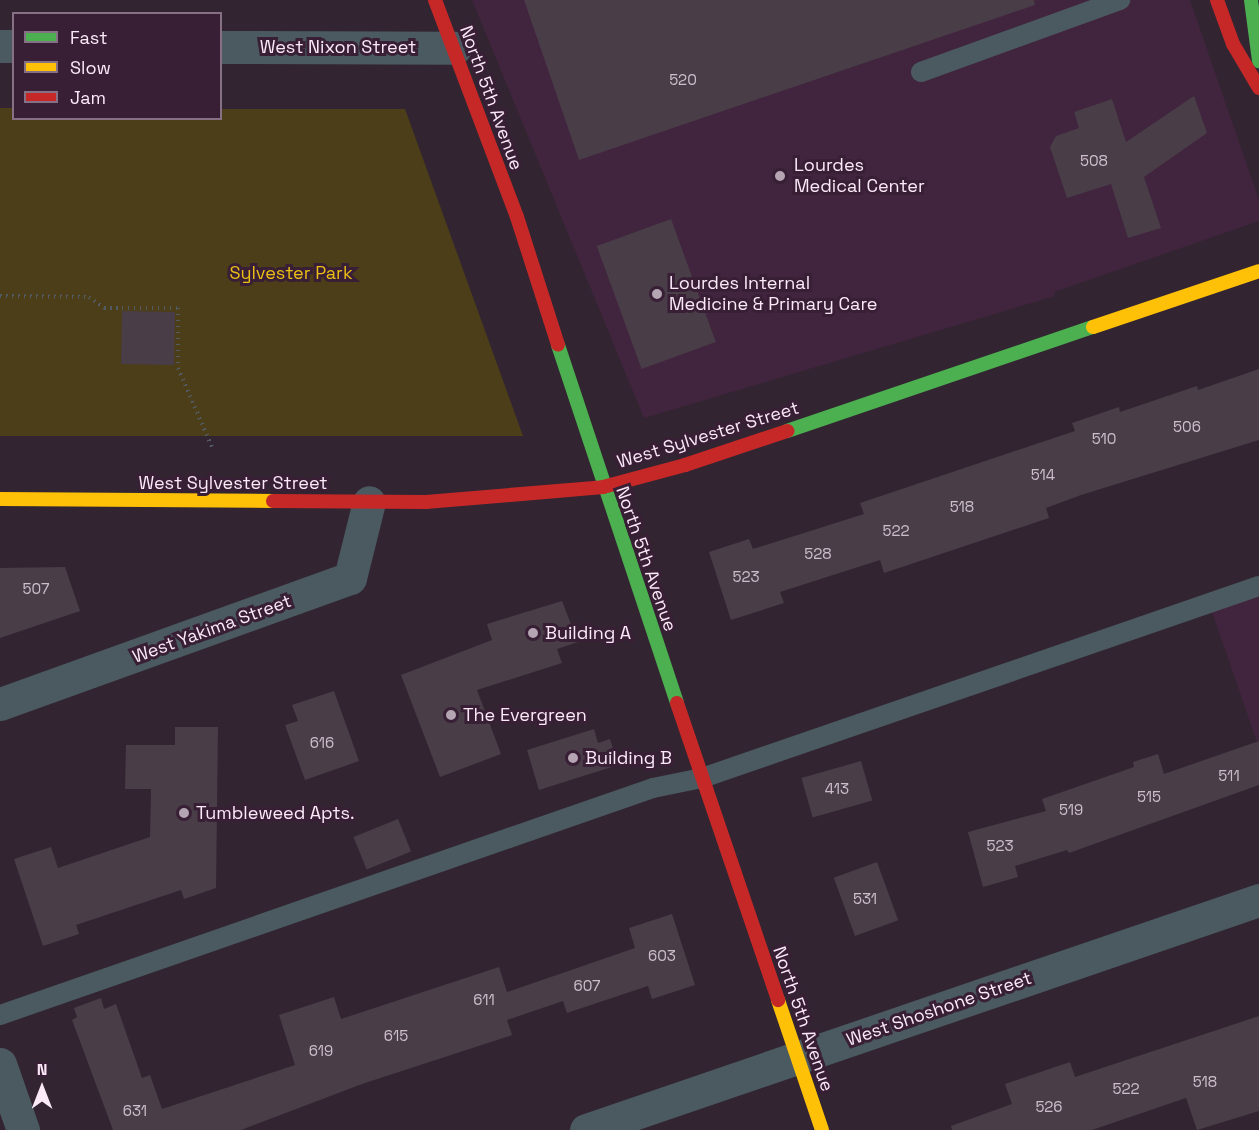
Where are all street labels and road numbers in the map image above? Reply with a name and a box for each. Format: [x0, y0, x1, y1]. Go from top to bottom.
street label: North 5th Avenue [455, 23, 527, 173]
street label: West Nixon Street [260, 36, 416, 58]
street label: West Sylvester Street [614, 397, 802, 473]
street label: West Sylvester Street [138, 472, 328, 494]
street label: North 5th Avenue [611, 484, 681, 634]
street label: West Yakima Street [129, 590, 295, 668]
street label: North 5th Avenue [768, 944, 838, 1094]
street label: West Shoshone Street [844, 967, 1034, 1051]

